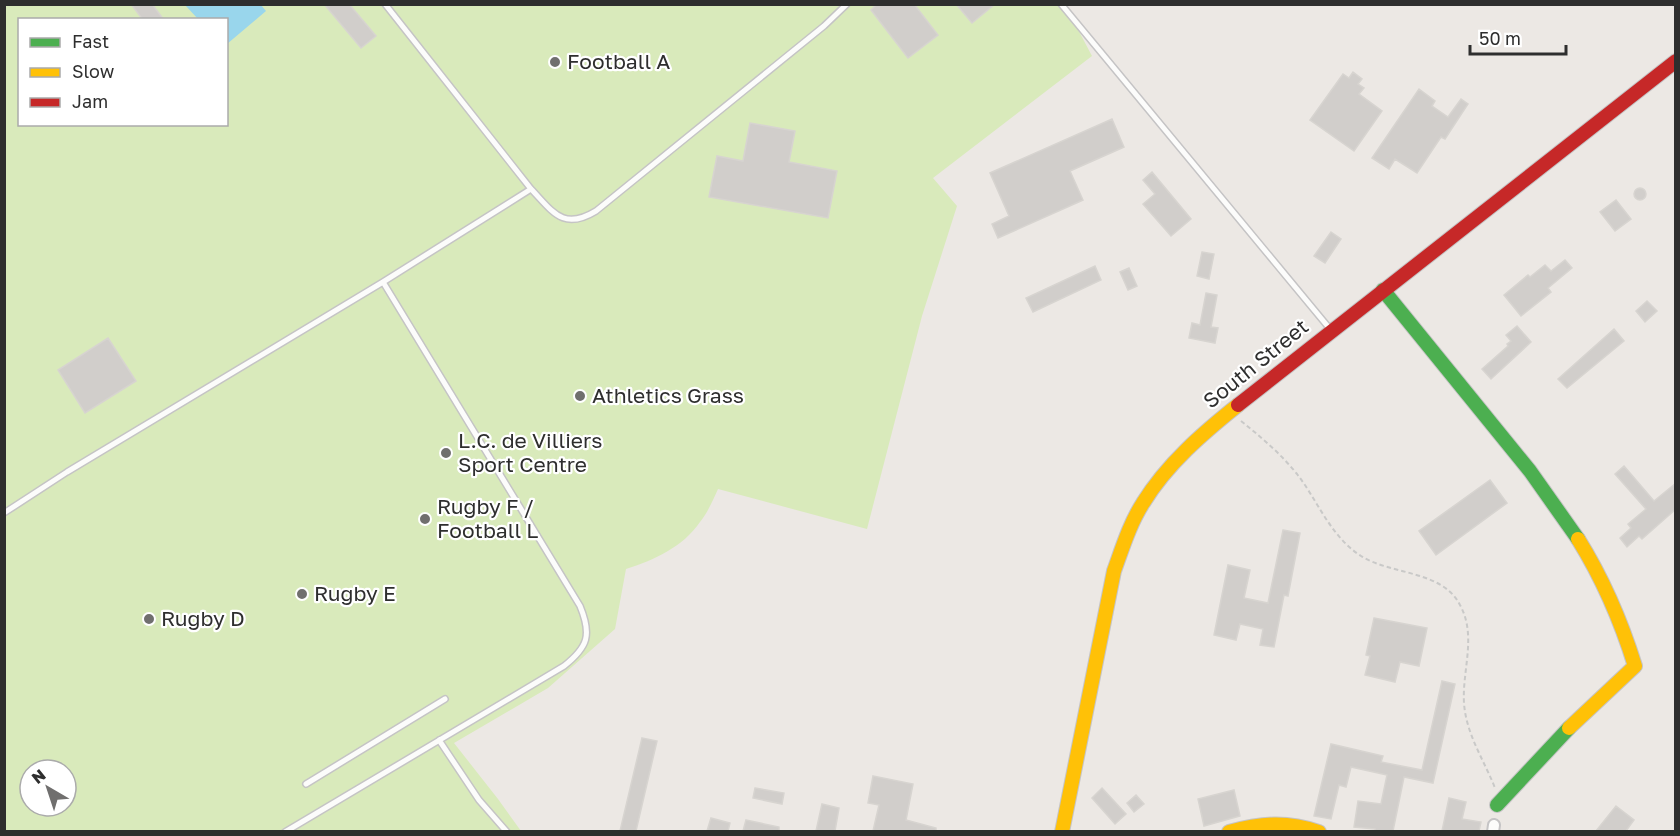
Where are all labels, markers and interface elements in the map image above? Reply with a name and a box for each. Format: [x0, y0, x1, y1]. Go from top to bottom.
legend [18, 18, 228, 126]
scale bar [1470, 18, 1566, 56]
text: 50 m [1479, 27, 1521, 49]
text: Fast [72, 30, 109, 52]
place label: Football A [567, 48, 670, 74]
marker: Football A [548, 55, 562, 69]
text: Slow [72, 60, 115, 82]
text: Jam [72, 90, 108, 112]
street label: South Street [1198, 313, 1313, 413]
place label: Athletics Grass [592, 382, 744, 408]
marker: Athletics Grass [573, 389, 587, 403]
place label: L.C. de Villiers Sport Centre [458, 427, 602, 477]
marker: L.C. de Villiers Sport Centre [439, 446, 453, 460]
place label: Rugby F / Football L [437, 493, 538, 543]
marker: Rugby F / Football L [418, 512, 432, 526]
place label: Rugby E [314, 580, 396, 606]
marker: Rugby E [295, 587, 309, 601]
place label: Rugby D [161, 605, 245, 631]
marker: Rugby D [142, 612, 156, 626]
north arrow [18, 758, 78, 818]
text: N [28, 765, 50, 788]

